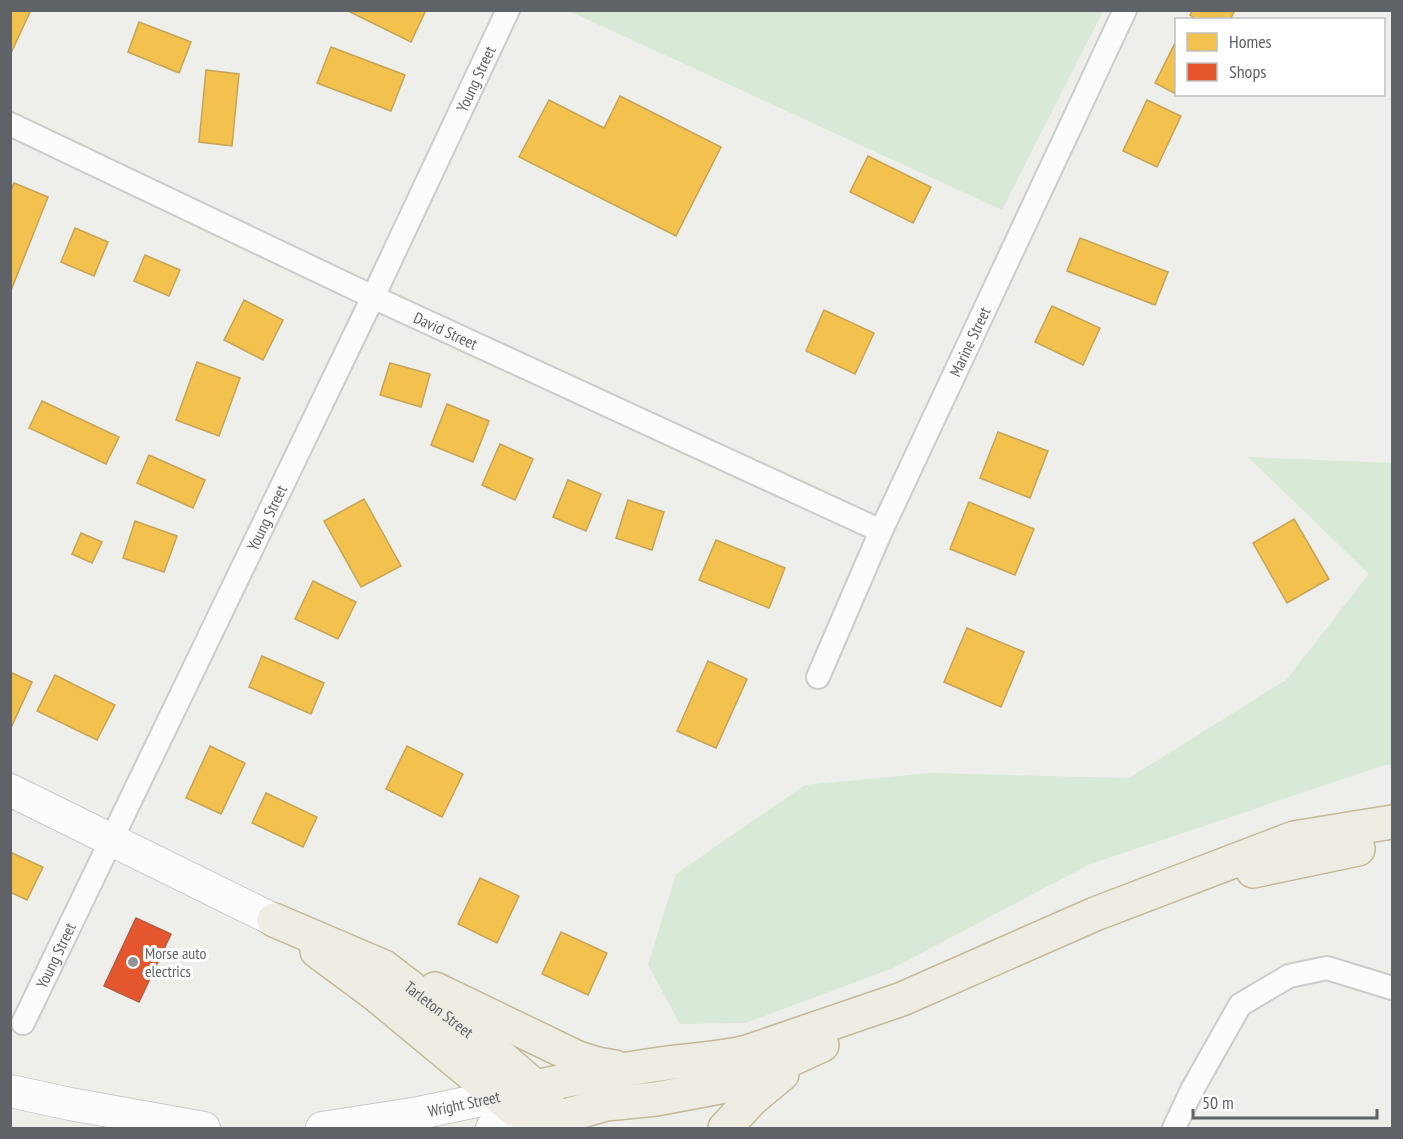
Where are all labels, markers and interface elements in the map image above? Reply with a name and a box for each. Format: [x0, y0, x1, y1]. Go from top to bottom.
legend [1175, 18, 1385, 96]
text: Homes [1229, 30, 1272, 53]
street label: Young Street [452, 42, 500, 115]
text: Shops [1229, 60, 1266, 83]
street label: Marine Street [945, 303, 995, 380]
street label: David Street [410, 307, 481, 354]
street label: Young Street [242, 481, 291, 554]
street label: Young Street [31, 919, 80, 992]
place label: Morse auto electrics [145, 943, 207, 981]
marker: Morse auto electrics [126, 955, 140, 969]
street label: Tarleton Street [401, 976, 478, 1043]
scale bar [1193, 1082, 1378, 1120]
street label: Wright Street [426, 1086, 502, 1121]
text: 50 m [1202, 1091, 1234, 1114]

